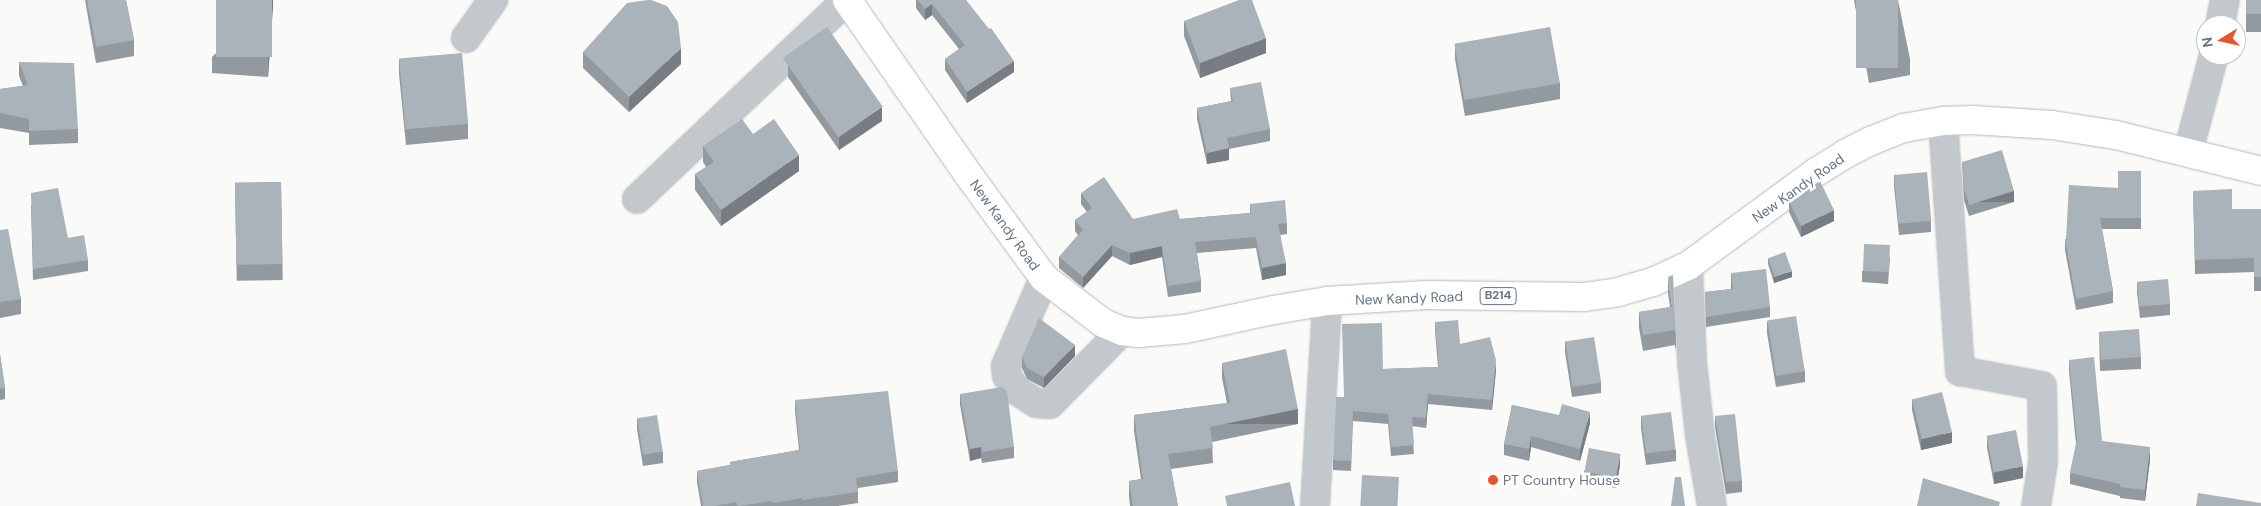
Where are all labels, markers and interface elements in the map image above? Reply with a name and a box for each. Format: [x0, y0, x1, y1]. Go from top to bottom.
north arrow [2196, 15, 2246, 65]
text: N [2197, 36, 2217, 49]
street label: New Kandy Road [1749, 150, 1847, 226]
street label: New Kandy Road [966, 176, 1044, 274]
road number: B214 [1479, 286, 1517, 306]
street label: New Kandy Road [1355, 288, 1463, 308]
place label: PT Country House [1503, 472, 1620, 488]
marker: PT Country House [1487, 474, 1499, 486]

